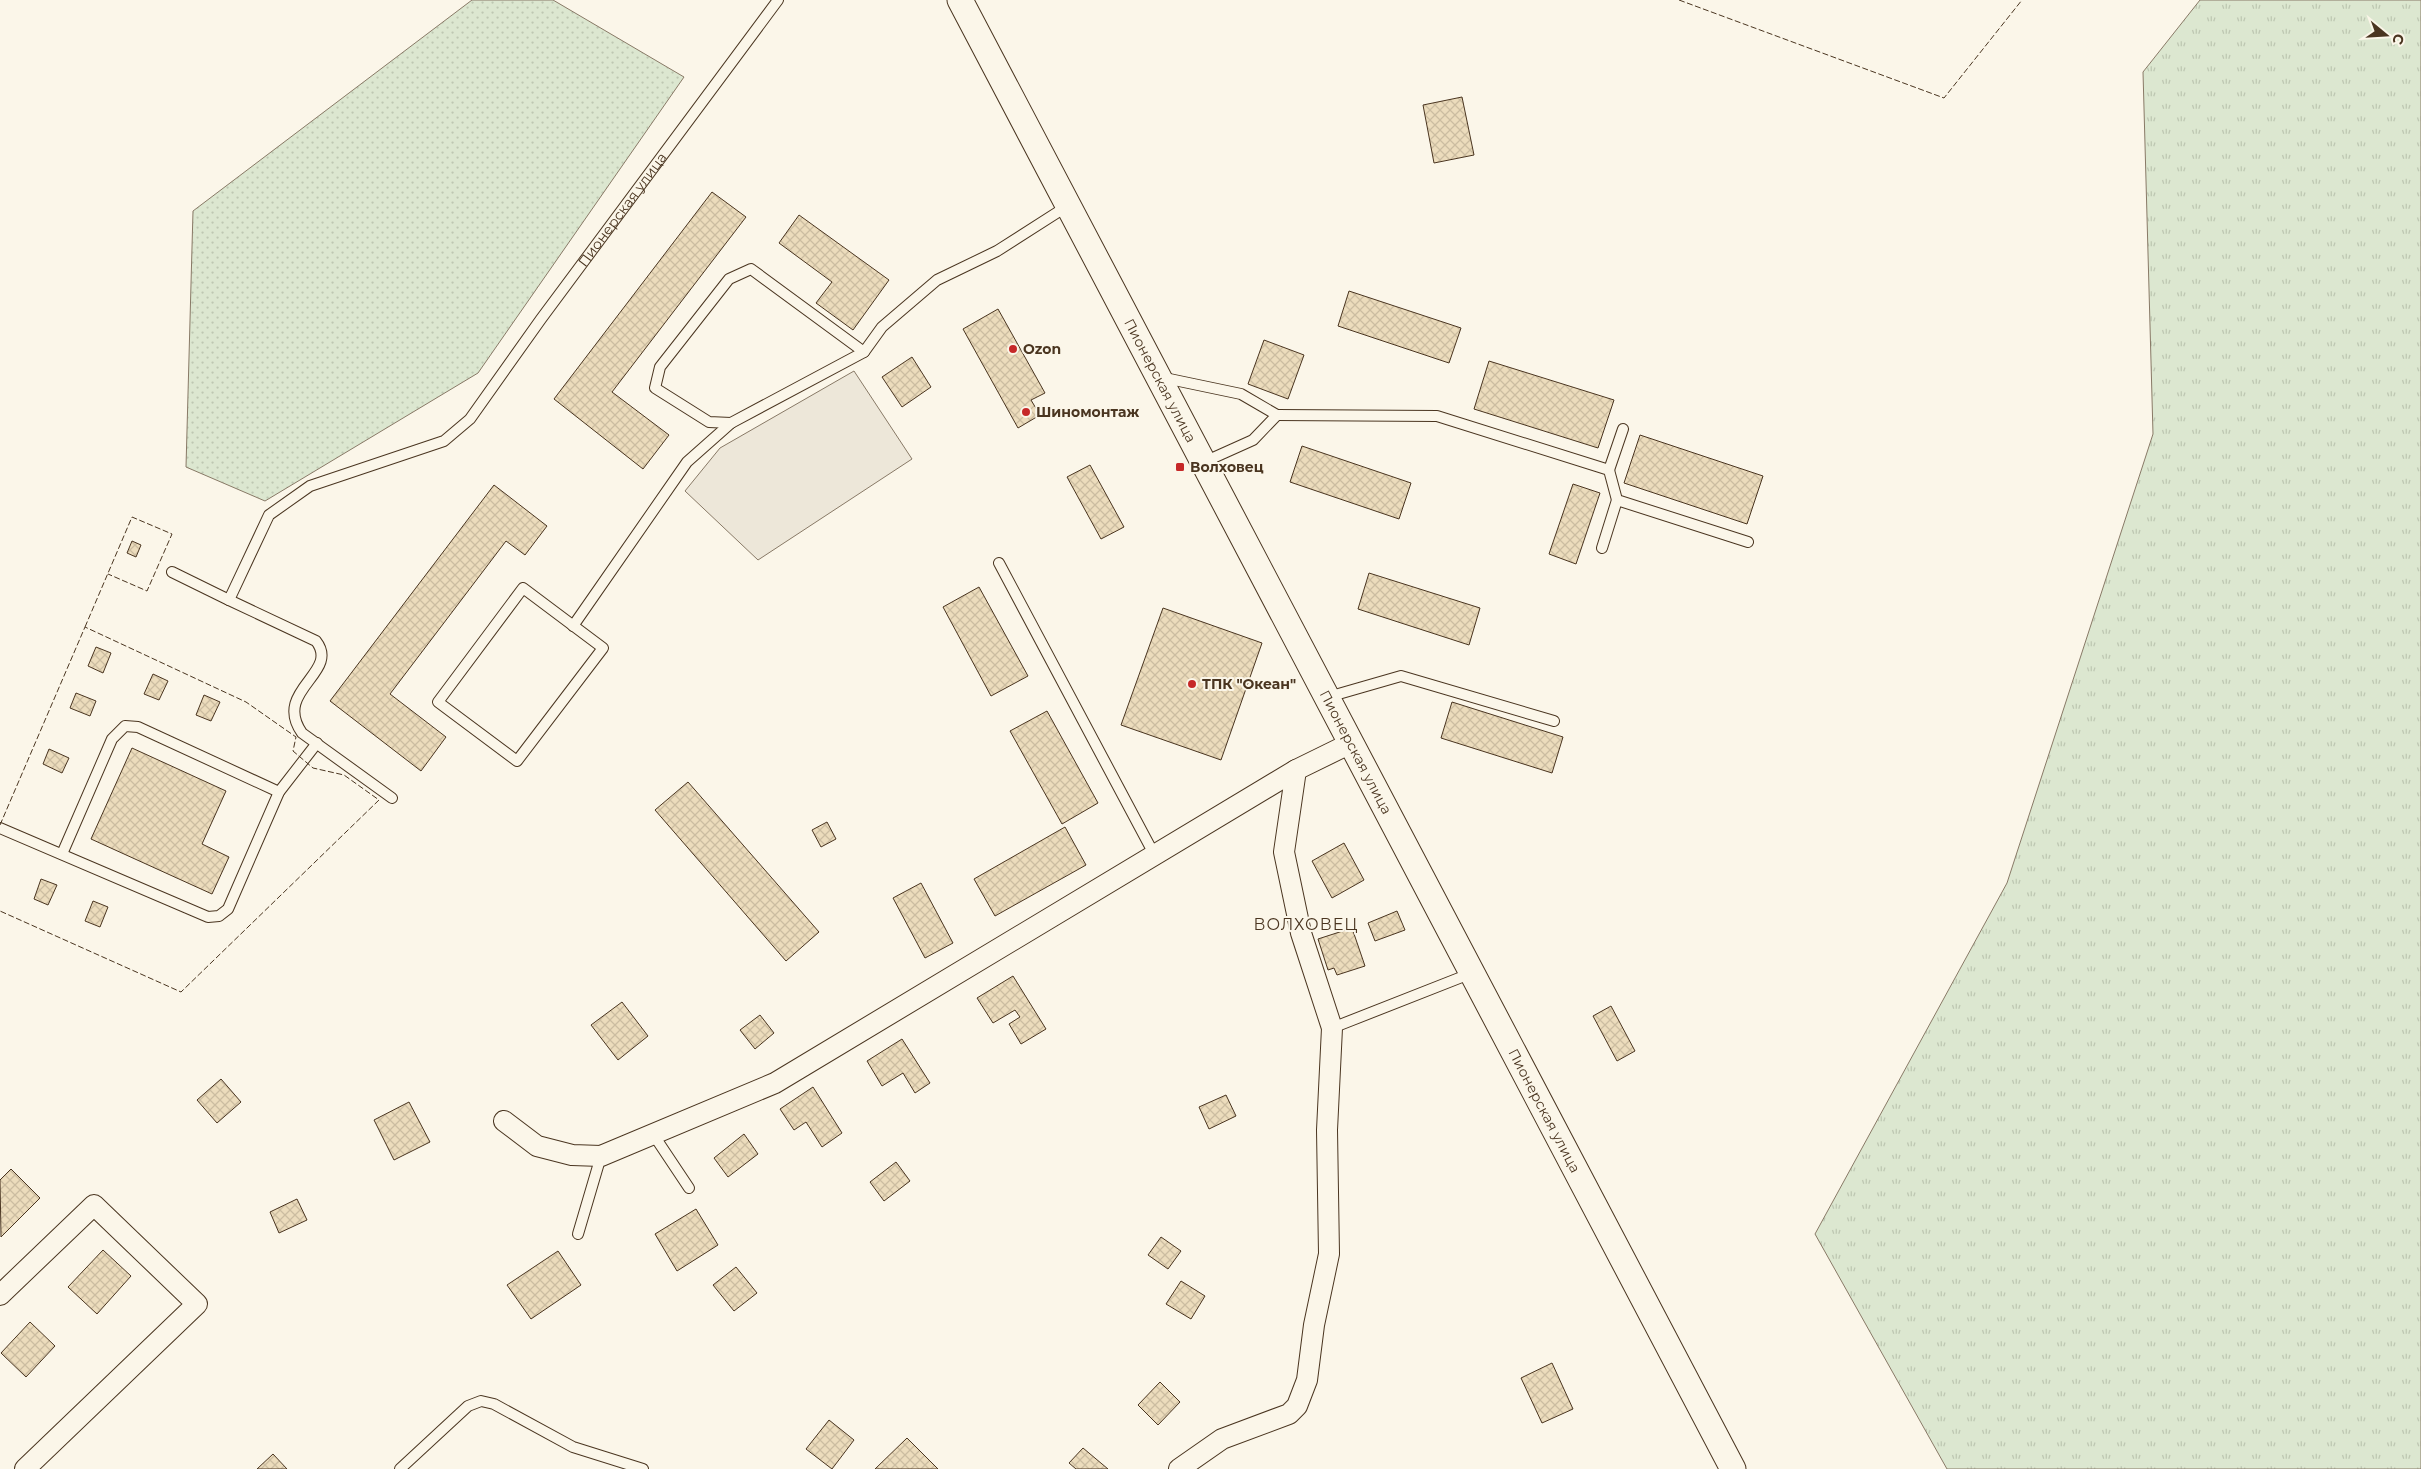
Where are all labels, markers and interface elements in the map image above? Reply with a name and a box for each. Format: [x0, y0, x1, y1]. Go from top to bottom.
north arrow [2361, 10, 2411, 60]
text: С [2388, 31, 2408, 47]
street label: Пионерская улица [574, 149, 671, 270]
street label: Пионерская улица [1120, 315, 1200, 446]
place label: Ozon [1023, 340, 1061, 358]
marker: Ozon [1007, 343, 1019, 355]
place label: Шиномонтаж [1036, 403, 1139, 421]
marker: Шиномонтаж [1020, 406, 1032, 418]
place label: Волховец [1190, 458, 1264, 476]
marker: Волховец [1174, 461, 1186, 473]
place label: ТПК "Океан" [1202, 675, 1296, 693]
marker: ТПК "Океан" [1186, 678, 1198, 690]
street label: Пионерская улица [1316, 687, 1396, 817]
district label: ВОЛХОВЕЦ [1254, 915, 1358, 934]
street label: Пионерская улица [1504, 1045, 1584, 1176]

